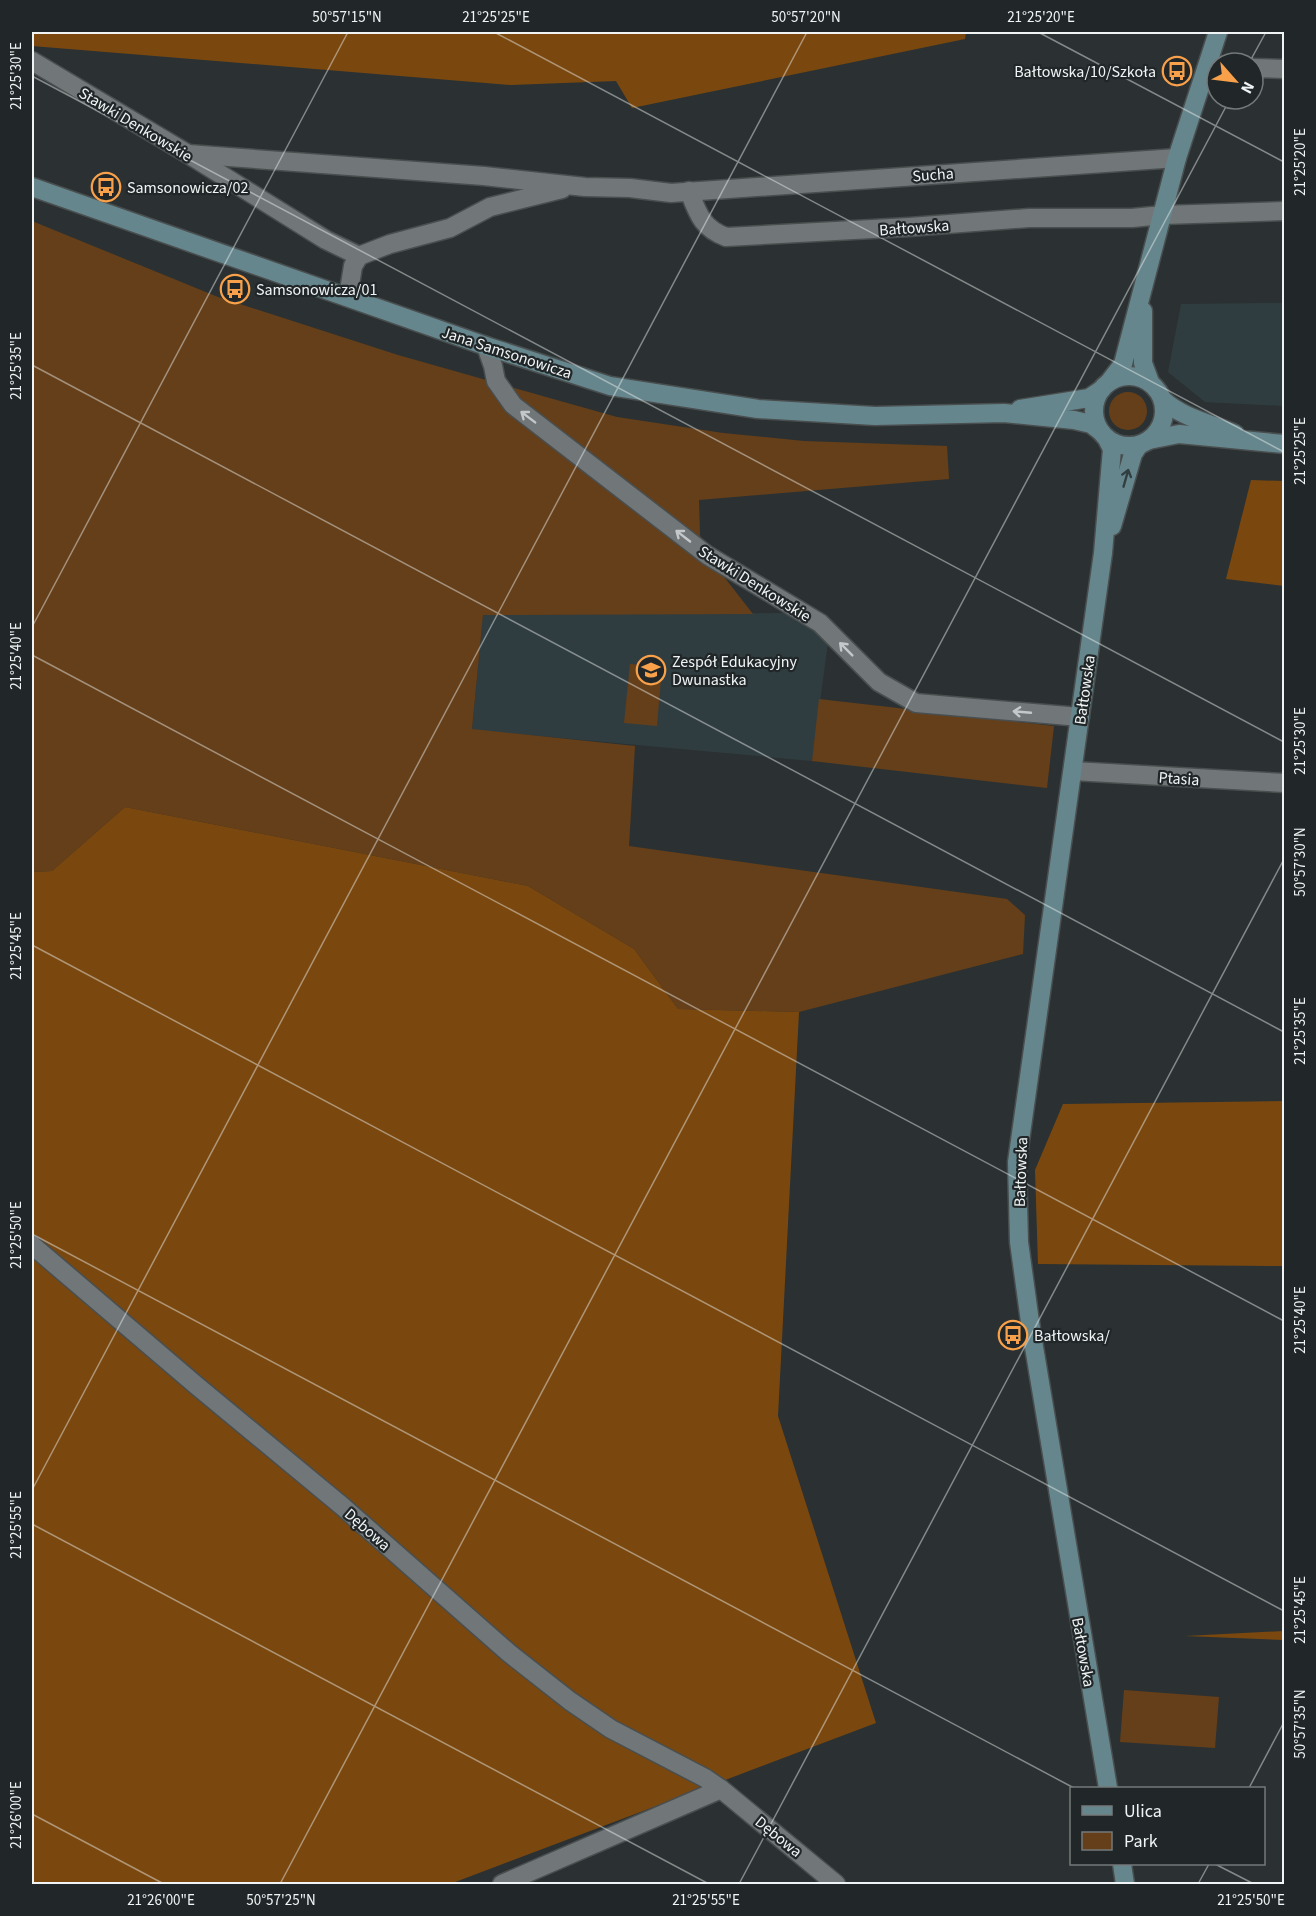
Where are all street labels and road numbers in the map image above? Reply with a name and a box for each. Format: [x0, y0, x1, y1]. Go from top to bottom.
street label: Stawki Denkowskie [75, 82, 196, 167]
street label: Sucha [912, 163, 954, 187]
street label: Bałtowska [878, 215, 950, 241]
street label: Jana Samsonowicza [439, 322, 575, 384]
street label: Stawki Denkowskie [694, 540, 815, 627]
street label: Bałtowska [1069, 654, 1101, 726]
street label: Ptasia [1158, 767, 1200, 791]
street label: Bałtowska [1009, 1137, 1033, 1208]
street label: Dębowa [340, 1504, 395, 1556]
street label: Bałtowska [1066, 1616, 1100, 1689]
street label: Dębowa [750, 1811, 807, 1863]

